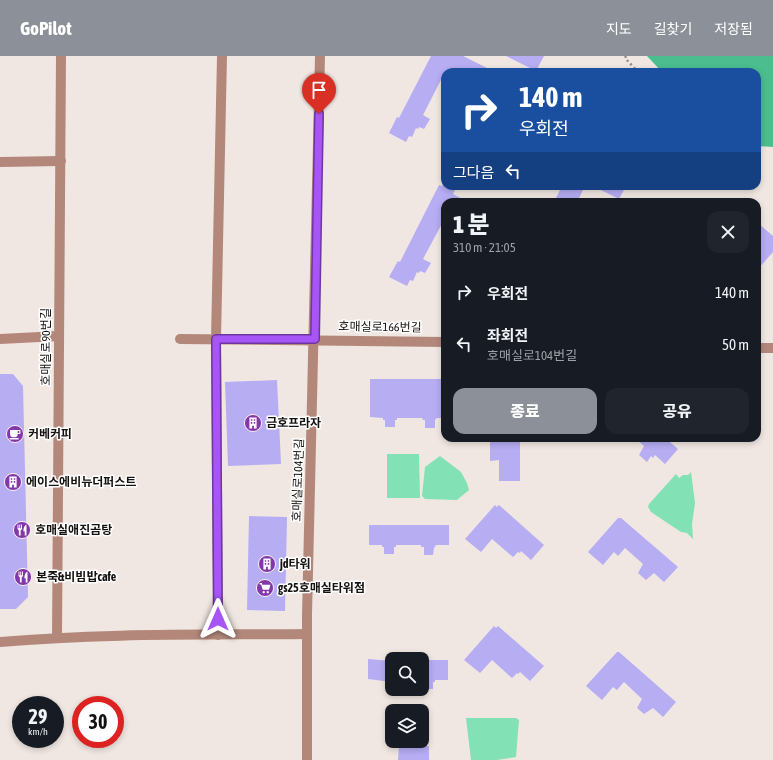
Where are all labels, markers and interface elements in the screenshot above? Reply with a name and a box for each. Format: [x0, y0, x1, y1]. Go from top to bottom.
text: GoPilot [20, 17, 72, 39]
text: 지도 [606, 21, 632, 37]
text: 길찾기 [654, 21, 692, 37]
text: 저장됨 [714, 21, 753, 37]
pin [302, 73, 336, 114]
icon: arrive [308, 79, 330, 101]
text: 140 m [519, 81, 582, 113]
icon: right [453, 84, 505, 136]
text: 우회전 [519, 118, 569, 139]
icon: left [502, 160, 524, 182]
text: 그다음 [453, 164, 494, 181]
text: 1 분 [453, 211, 490, 238]
button: close [707, 211, 749, 253]
text: 310 m · 21:05 [453, 240, 516, 255]
icon: right [453, 281, 475, 303]
text: 140 m [715, 284, 749, 301]
text: 우회전 [487, 285, 528, 302]
street label: 호매실로90번길 [39, 308, 53, 386]
street label: 호매실로166번길 [338, 319, 422, 335]
text: 좌회전 [487, 327, 528, 344]
icon: left [453, 333, 475, 355]
text: 50 m [722, 336, 749, 353]
text: 호매실로104번길 [487, 348, 577, 363]
button: 종료 [453, 388, 597, 434]
button: 공유 [605, 388, 749, 434]
building icon: 금호프라자 [243, 413, 263, 433]
place label: 금호프라자 [266, 416, 321, 430]
cafe icon: 커베커피 [5, 424, 25, 444]
place label: 커베커피 [28, 427, 72, 441]
street label: 호매실로104번길 [290, 438, 306, 522]
building icon: 에이스에비뉴더퍼스트 [3, 472, 23, 492]
place label: 에이스에비뉴더퍼스트 [26, 475, 136, 489]
restaurant icon: 호매실애진곰탕 [12, 520, 32, 540]
place label: 호매실애진곰탕 [35, 523, 112, 537]
building icon: jd타워 [257, 554, 277, 574]
place label: jd타워 [279, 557, 311, 571]
restaurant icon: 본죽&비빔밥cafe [13, 567, 33, 587]
place label: 본죽&비빔밥cafe [36, 570, 117, 584]
supermarket icon: gs25호매실타워점 [255, 578, 275, 598]
place label: gs25호매실타워점 [278, 581, 365, 595]
position arrow [197, 598, 239, 640]
map controls [385, 652, 429, 748]
button: search [385, 652, 429, 696]
speed limit sign: 30 [72, 696, 124, 748]
button: layers [385, 704, 429, 748]
text: 29 [29, 705, 47, 728]
text: km/h [28, 726, 48, 737]

